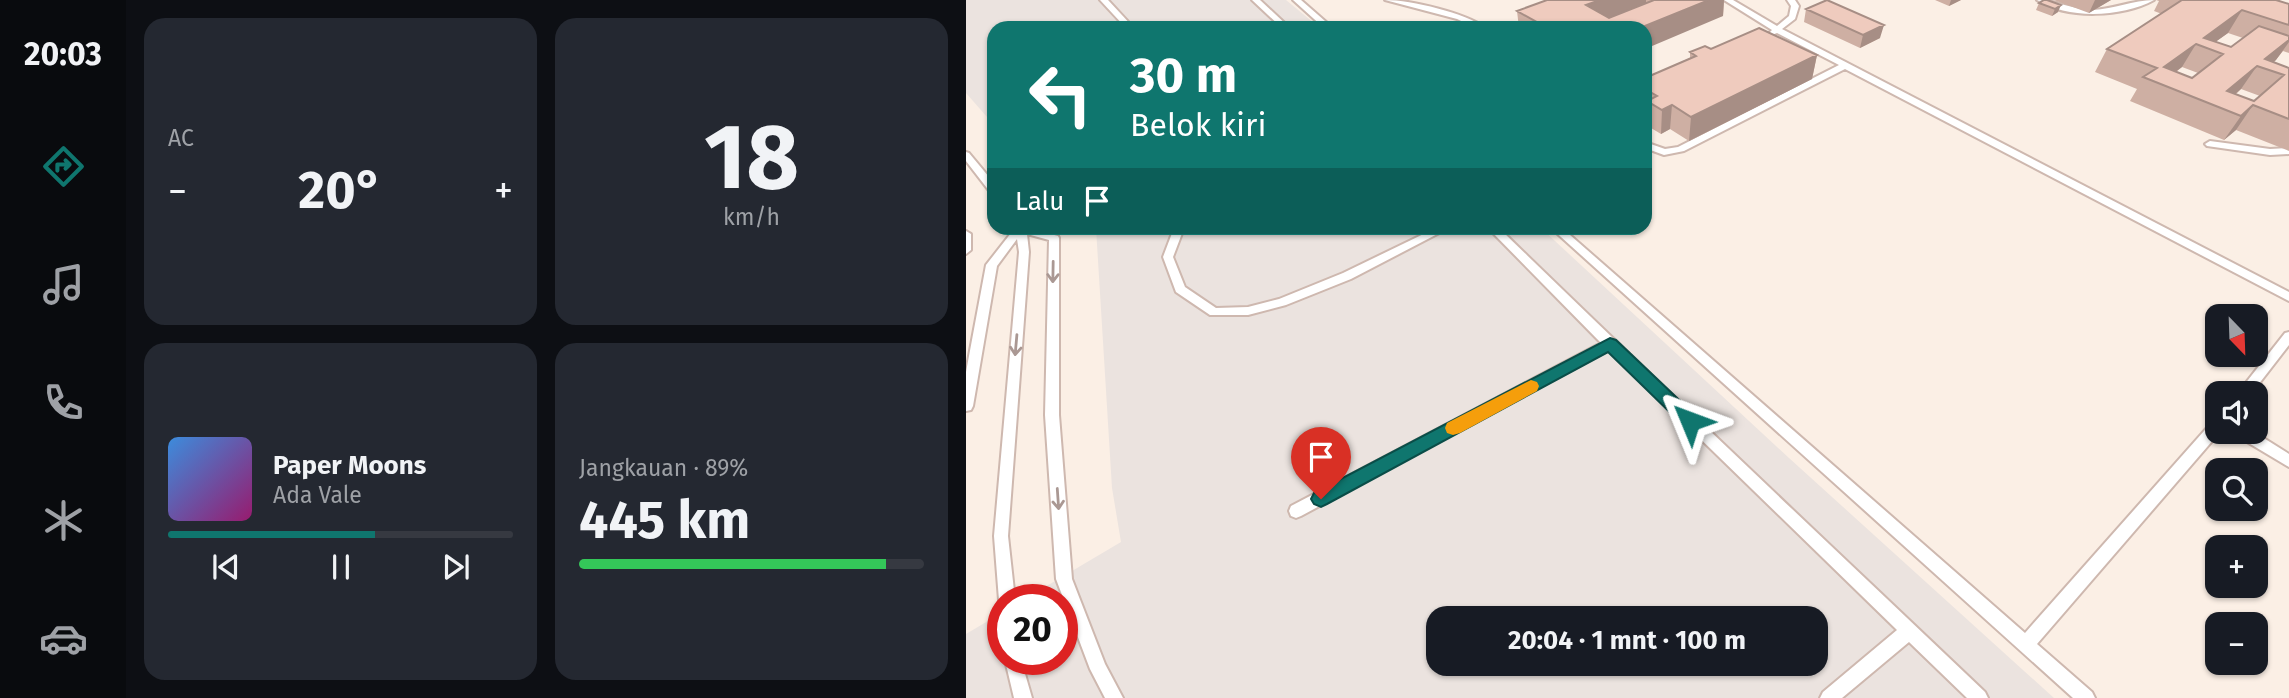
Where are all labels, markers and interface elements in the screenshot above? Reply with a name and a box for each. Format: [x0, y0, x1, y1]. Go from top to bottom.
text: 20:03 [24, 35, 102, 73]
text: 30 m [1130, 46, 1237, 105]
icon: left [1015, 49, 1106, 140]
text: 18 [704, 103, 799, 212]
text: Belok kiri [1130, 106, 1266, 144]
text: AC [168, 124, 194, 152]
icon: directions [39, 142, 88, 191]
text: 20° [298, 159, 383, 222]
text: − [168, 168, 187, 214]
text: + [494, 168, 513, 214]
icon: arrive [1078, 182, 1116, 220]
text: Lalu [1015, 186, 1064, 217]
text: km/h [723, 203, 780, 231]
icon: music [39, 260, 88, 309]
one-way arrow [1046, 260, 1060, 283]
north arrow [2205, 304, 2268, 368]
map controls [2205, 304, 2268, 675]
one-way arrow [1009, 334, 1022, 356]
icon: phone [39, 378, 88, 427]
button: sound [2205, 381, 2268, 444]
position arrow [1653, 384, 1727, 458]
pin [1291, 427, 1351, 499]
icon: arrive [1302, 438, 1340, 476]
text: Paper Moons [273, 450, 426, 481]
text: Jangkauan · 89% [579, 454, 748, 482]
button: search [2205, 458, 2268, 521]
text: Ada Vale [273, 481, 362, 509]
one-way arrow [1052, 487, 1065, 510]
text: 445 km [579, 489, 750, 552]
icon: climate [39, 496, 88, 545]
button: + [2205, 535, 2268, 598]
icon: previous [207, 548, 245, 586]
icon: pause [322, 548, 360, 586]
icon: next [437, 548, 475, 586]
speed limit sign: 20 [987, 584, 1078, 675]
button: − [2205, 612, 2268, 675]
icon: car [39, 614, 88, 663]
text: 20:04 · 1 mnt · 100 m [1508, 625, 1746, 656]

